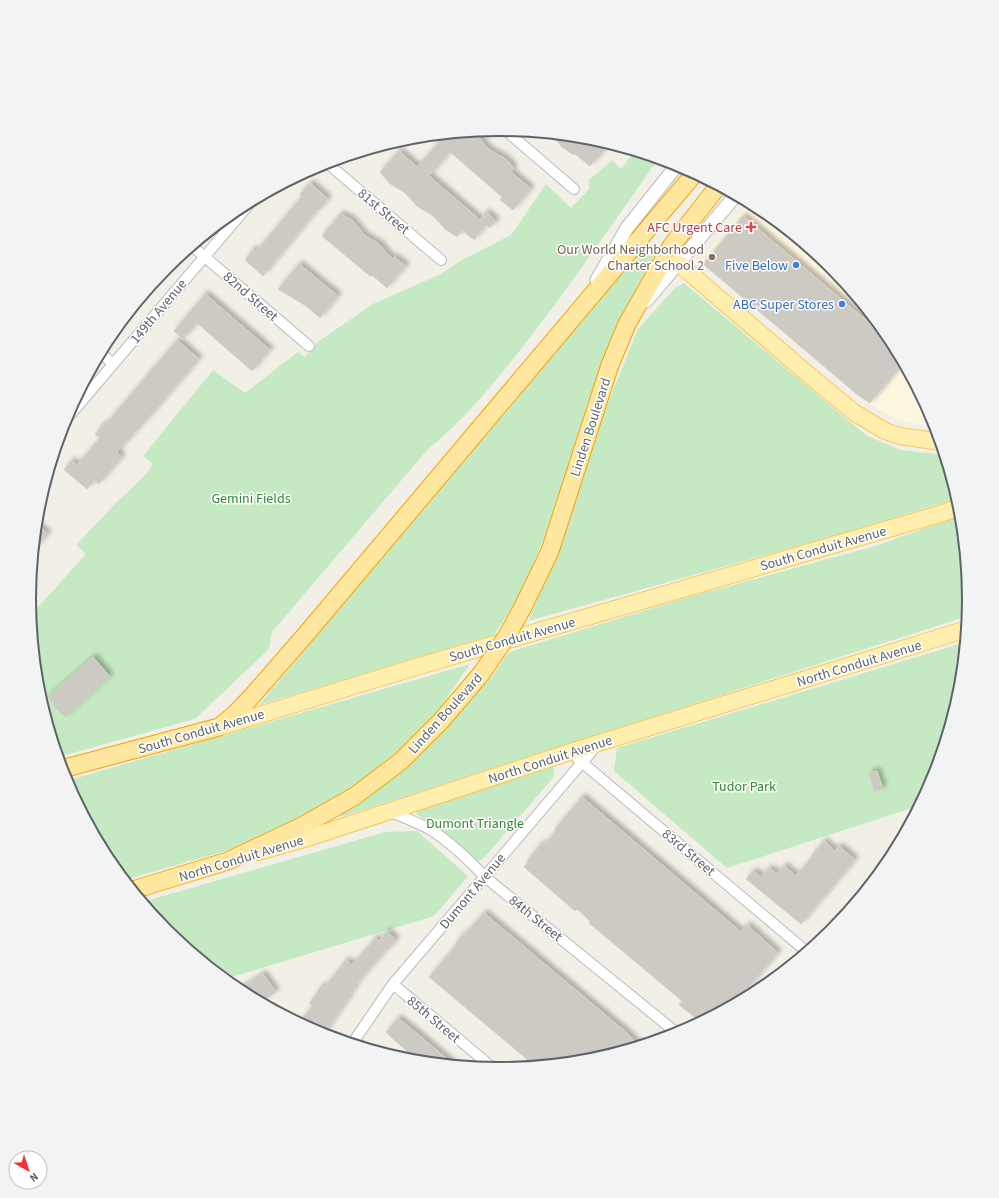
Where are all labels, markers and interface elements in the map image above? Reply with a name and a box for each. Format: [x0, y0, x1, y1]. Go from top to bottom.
street label: 81st Street [353, 184, 414, 240]
place label: AFC Urgent Care [647, 218, 742, 238]
marker: AFC Urgent Care [745, 221, 757, 233]
place label: Our World Neighborhood Charter School 2 [557, 240, 704, 276]
marker: Our World Neighborhood Charter School 2 [707, 252, 717, 262]
place label: Five Below [725, 256, 788, 276]
marker: Five Below [791, 260, 801, 270]
street label: 82nd Street [218, 267, 282, 327]
street label: 149th Avenue [126, 275, 192, 348]
place label: ABC Super Stores [733, 295, 834, 315]
marker: ABC Super Stores [837, 299, 847, 309]
street label: Linden Boulevard [566, 375, 616, 479]
park label: Gemini Fields [211, 489, 291, 509]
street label: South Conduit Avenue [758, 521, 889, 577]
street label: South Conduit Avenue [447, 612, 578, 668]
street label: North Conduit Avenue [794, 635, 924, 692]
street label: Linden Boulevard [404, 669, 488, 759]
street label: South Conduit Avenue [136, 704, 267, 760]
street label: North Conduit Avenue [486, 730, 615, 789]
park label: Tudor Park [712, 777, 776, 797]
park label: Dumont Triangle [426, 814, 524, 834]
street label: 83rd Street [657, 824, 720, 881]
street label: North Conduit Avenue [176, 830, 306, 887]
street label: Dumont Avenue [435, 849, 511, 934]
street label: 84th Street [504, 891, 567, 947]
street label: 85th Street [402, 991, 465, 1048]
north arrow [8, 1150, 48, 1190]
text: N [26, 1169, 42, 1186]

